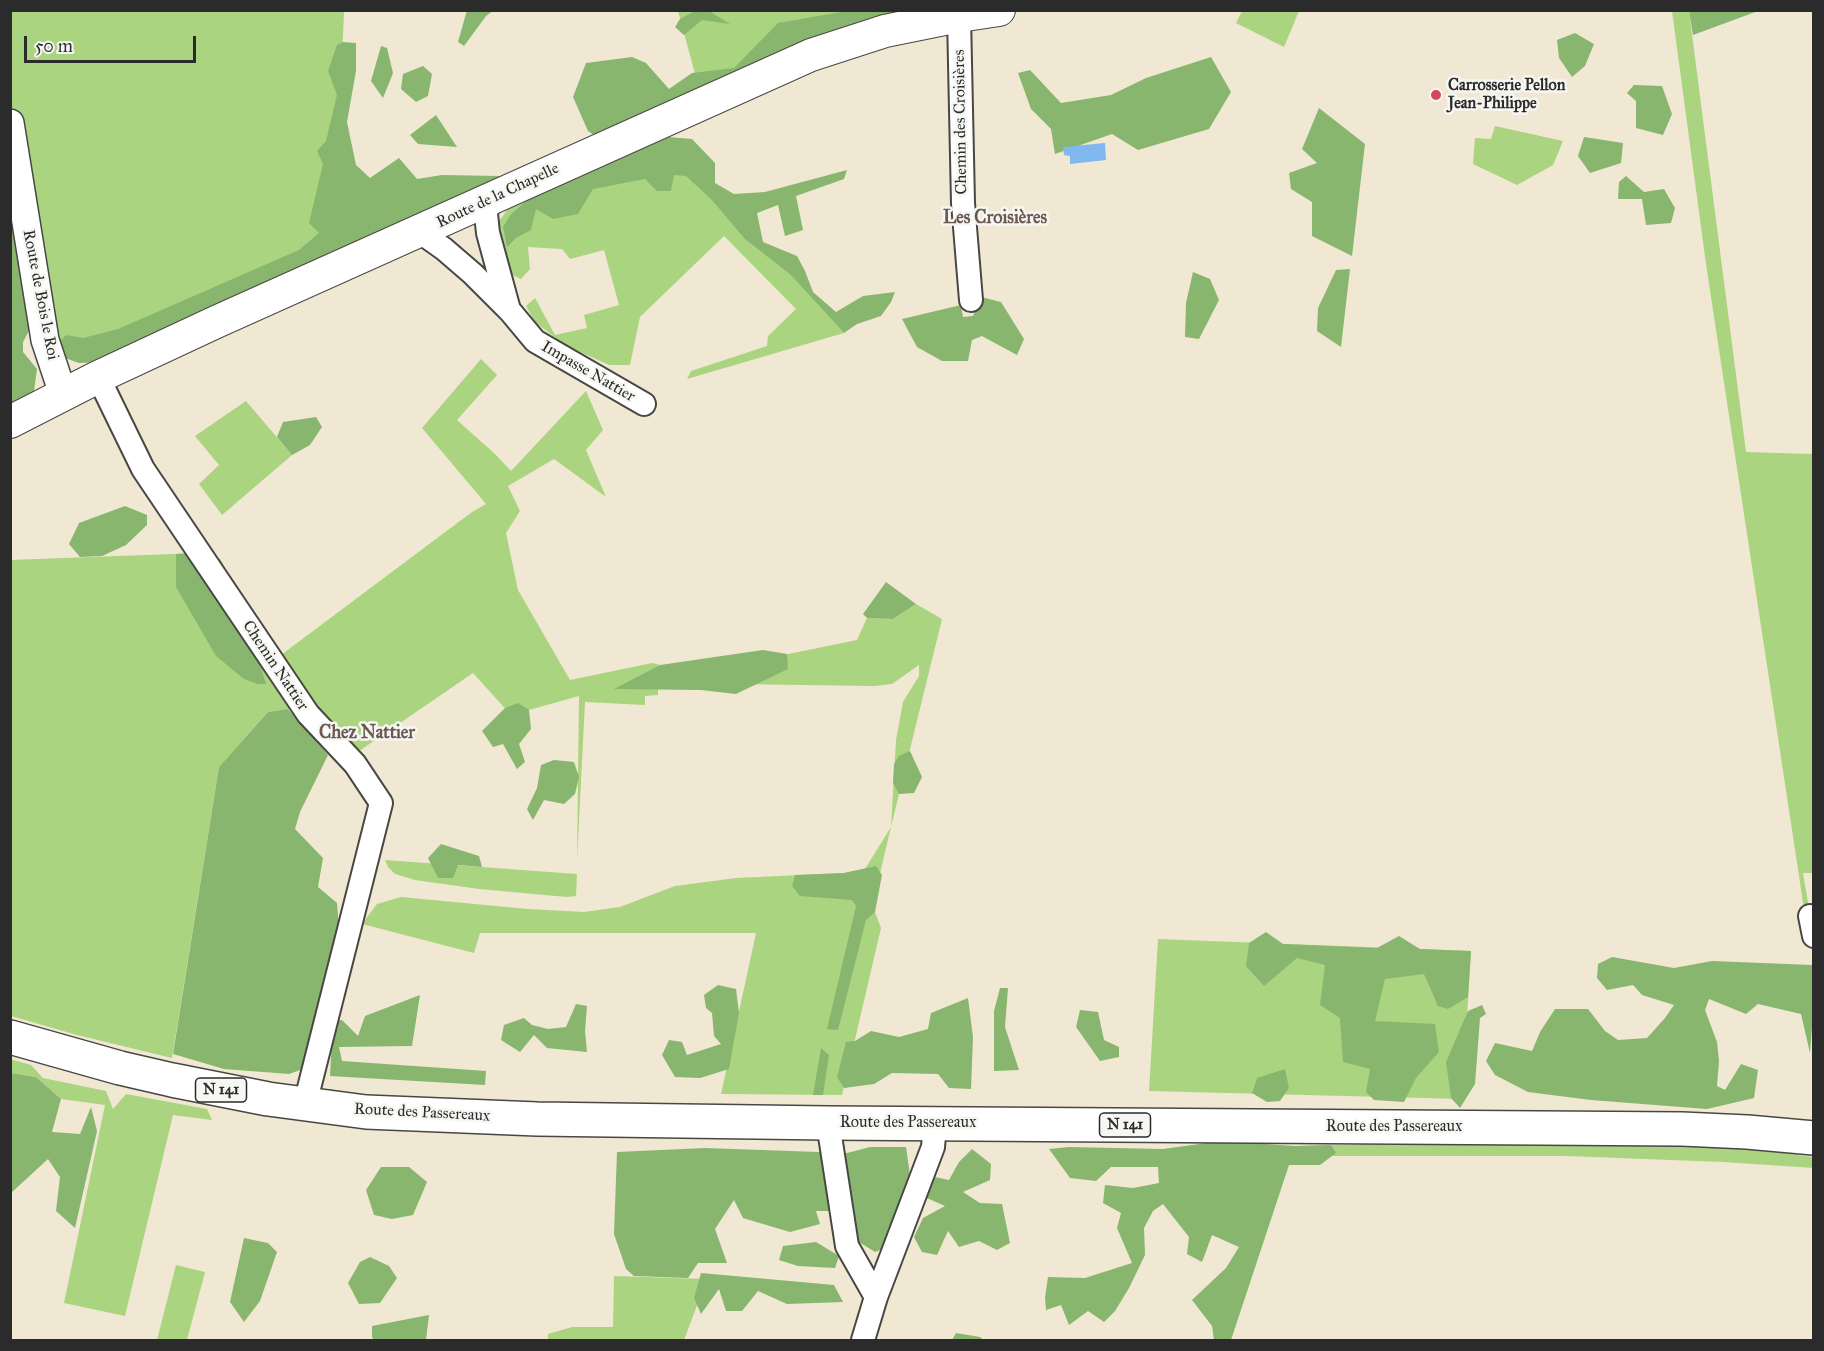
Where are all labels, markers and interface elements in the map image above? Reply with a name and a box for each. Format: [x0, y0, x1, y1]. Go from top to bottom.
scale bar [27, 24, 200, 62]
text: 50 m [35, 35, 73, 57]
street label: Chemin des Croisières [950, 49, 972, 195]
place label: Carrosserie Pellon Jean-Philippe [1448, 76, 1565, 114]
marker: Carrosserie Pellon Jean-Philippe [1429, 88, 1443, 102]
street label: Route de la Chapelle [434, 159, 562, 233]
district label: Les Croisières [943, 208, 1047, 230]
street label: Route de Bois le Roi [18, 228, 62, 362]
street label: Impasse Nattier [538, 337, 638, 407]
street label: Chemin Nattier [238, 617, 312, 715]
district label: Chez Nattier [319, 723, 415, 745]
road number: N 141 [196, 1078, 246, 1102]
street label: Route des Passereaux [353, 1100, 491, 1126]
street label: Route des Passereaux [840, 1113, 976, 1133]
road number: N 141 [1100, 1113, 1150, 1137]
street label: Route des Passereaux [1326, 1117, 1462, 1137]

